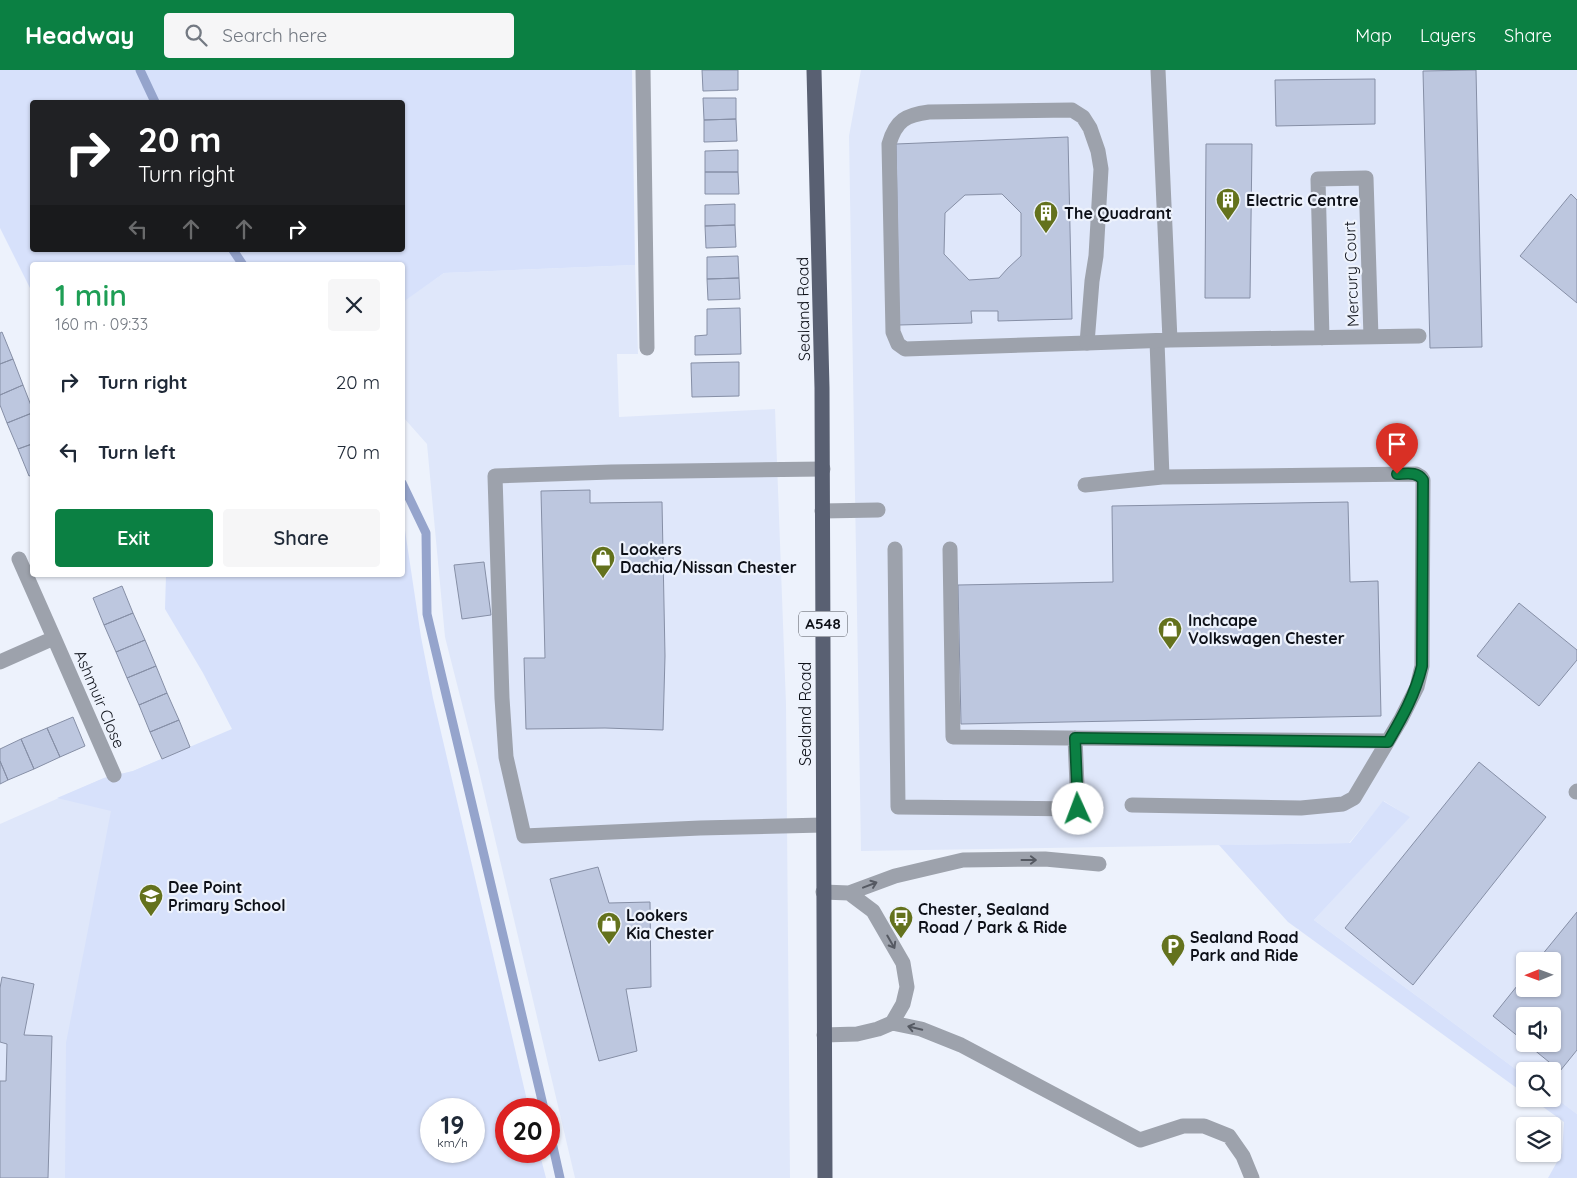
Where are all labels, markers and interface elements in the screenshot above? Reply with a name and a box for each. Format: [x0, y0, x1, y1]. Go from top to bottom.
search box [164, 13, 514, 58]
text: Headway [25, 20, 134, 50]
icon: search [182, 21, 210, 49]
text: Search here [222, 23, 327, 47]
text: Map [1355, 24, 1392, 47]
text: Layers [1420, 24, 1476, 47]
text: Share [1504, 24, 1552, 47]
text: 20 m [138, 117, 221, 161]
icon: right [55, 120, 120, 185]
text: Turn right [138, 160, 235, 188]
building icon: Electric Centre [1215, 187, 1241, 221]
place label: Electric Centre [1246, 190, 1359, 210]
building icon: The Quadrant [1033, 200, 1059, 234]
place label: The Quadrant [1064, 203, 1172, 223]
icon: left [124, 215, 152, 243]
icon: ahead [177, 215, 205, 243]
icon: ahead [230, 215, 258, 243]
icon: right [283, 215, 311, 243]
street label: Mercury Court [1339, 221, 1363, 327]
street label: Sealand Road [792, 257, 814, 361]
text: 1 min [55, 276, 127, 314]
button: close [328, 279, 380, 331]
text: 160 m · 09:33 [55, 314, 148, 334]
icon: right [55, 368, 83, 396]
text: Turn right [98, 370, 187, 394]
text: 20 m [336, 370, 380, 394]
pin [1376, 423, 1418, 474]
icon: arrive [1383, 430, 1411, 458]
icon: left [55, 438, 83, 466]
text: Turn left [98, 440, 176, 464]
text: 70 m [336, 440, 380, 464]
button: Exit [55, 509, 213, 567]
button: Share [223, 509, 380, 567]
place label: Lookers Dachia/Nissan Chester [620, 539, 797, 577]
shop icon: Lookers Dachia/Nissan Chester [590, 545, 616, 579]
place label: Inchcape Volkswagen Chester [1188, 610, 1345, 648]
road number: A548 [799, 612, 847, 636]
shop icon: Inchcape Volkswagen Chester [1157, 616, 1183, 650]
street label: Ashmuir Close [70, 647, 130, 751]
street label: Sealand Road [795, 662, 815, 766]
position arrow [1051, 782, 1103, 834]
one-way arrow [1020, 855, 1037, 865]
place label: Dee Point Primary School [168, 877, 286, 915]
one-way arrow [862, 880, 877, 889]
school or university icon: Dee Point Primary School [138, 883, 164, 917]
place label: Chester, Sealand Road / Park & Ride [918, 899, 1067, 937]
place label: Lookers Kia Chester [626, 905, 714, 943]
bus stop icon: Chester, Sealand Road / Park & Ride [888, 905, 914, 939]
shop icon: Lookers Kia Chester [596, 911, 622, 945]
place label: Sealand Road Park and Ride [1190, 927, 1299, 965]
parking icon: Sealand Road Park and Ride [1160, 933, 1186, 967]
one-way arrow [887, 935, 897, 949]
north arrow [1516, 952, 1561, 998]
map controls [1516, 952, 1561, 1162]
button: sound [1516, 1007, 1561, 1052]
one-way arrow [908, 1023, 924, 1032]
button: search [1516, 1062, 1561, 1107]
speed limit sign: 20 [495, 1098, 560, 1163]
text: 19 [441, 1109, 464, 1140]
button: layers [1516, 1117, 1561, 1162]
text: km/h [437, 1135, 468, 1150]

